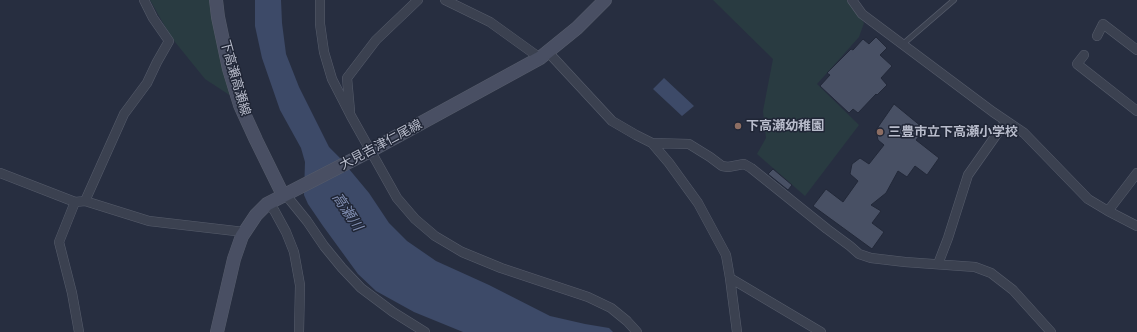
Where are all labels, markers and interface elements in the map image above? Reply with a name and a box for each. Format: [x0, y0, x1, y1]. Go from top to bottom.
street label: 下高瀬高瀬線 [217, 38, 253, 118]
street label: 大見吉津仁尾線 [337, 117, 425, 173]
place label: 下高瀬幼稚園 [746, 118, 824, 134]
marker: 下高瀬幼稚園 [733, 121, 743, 131]
place label: 三豊市立下高瀬小学校 [888, 124, 1018, 140]
marker: 三豊市立下高瀬小学校 [875, 127, 885, 137]
water label: 高瀬川 [328, 190, 366, 234]

